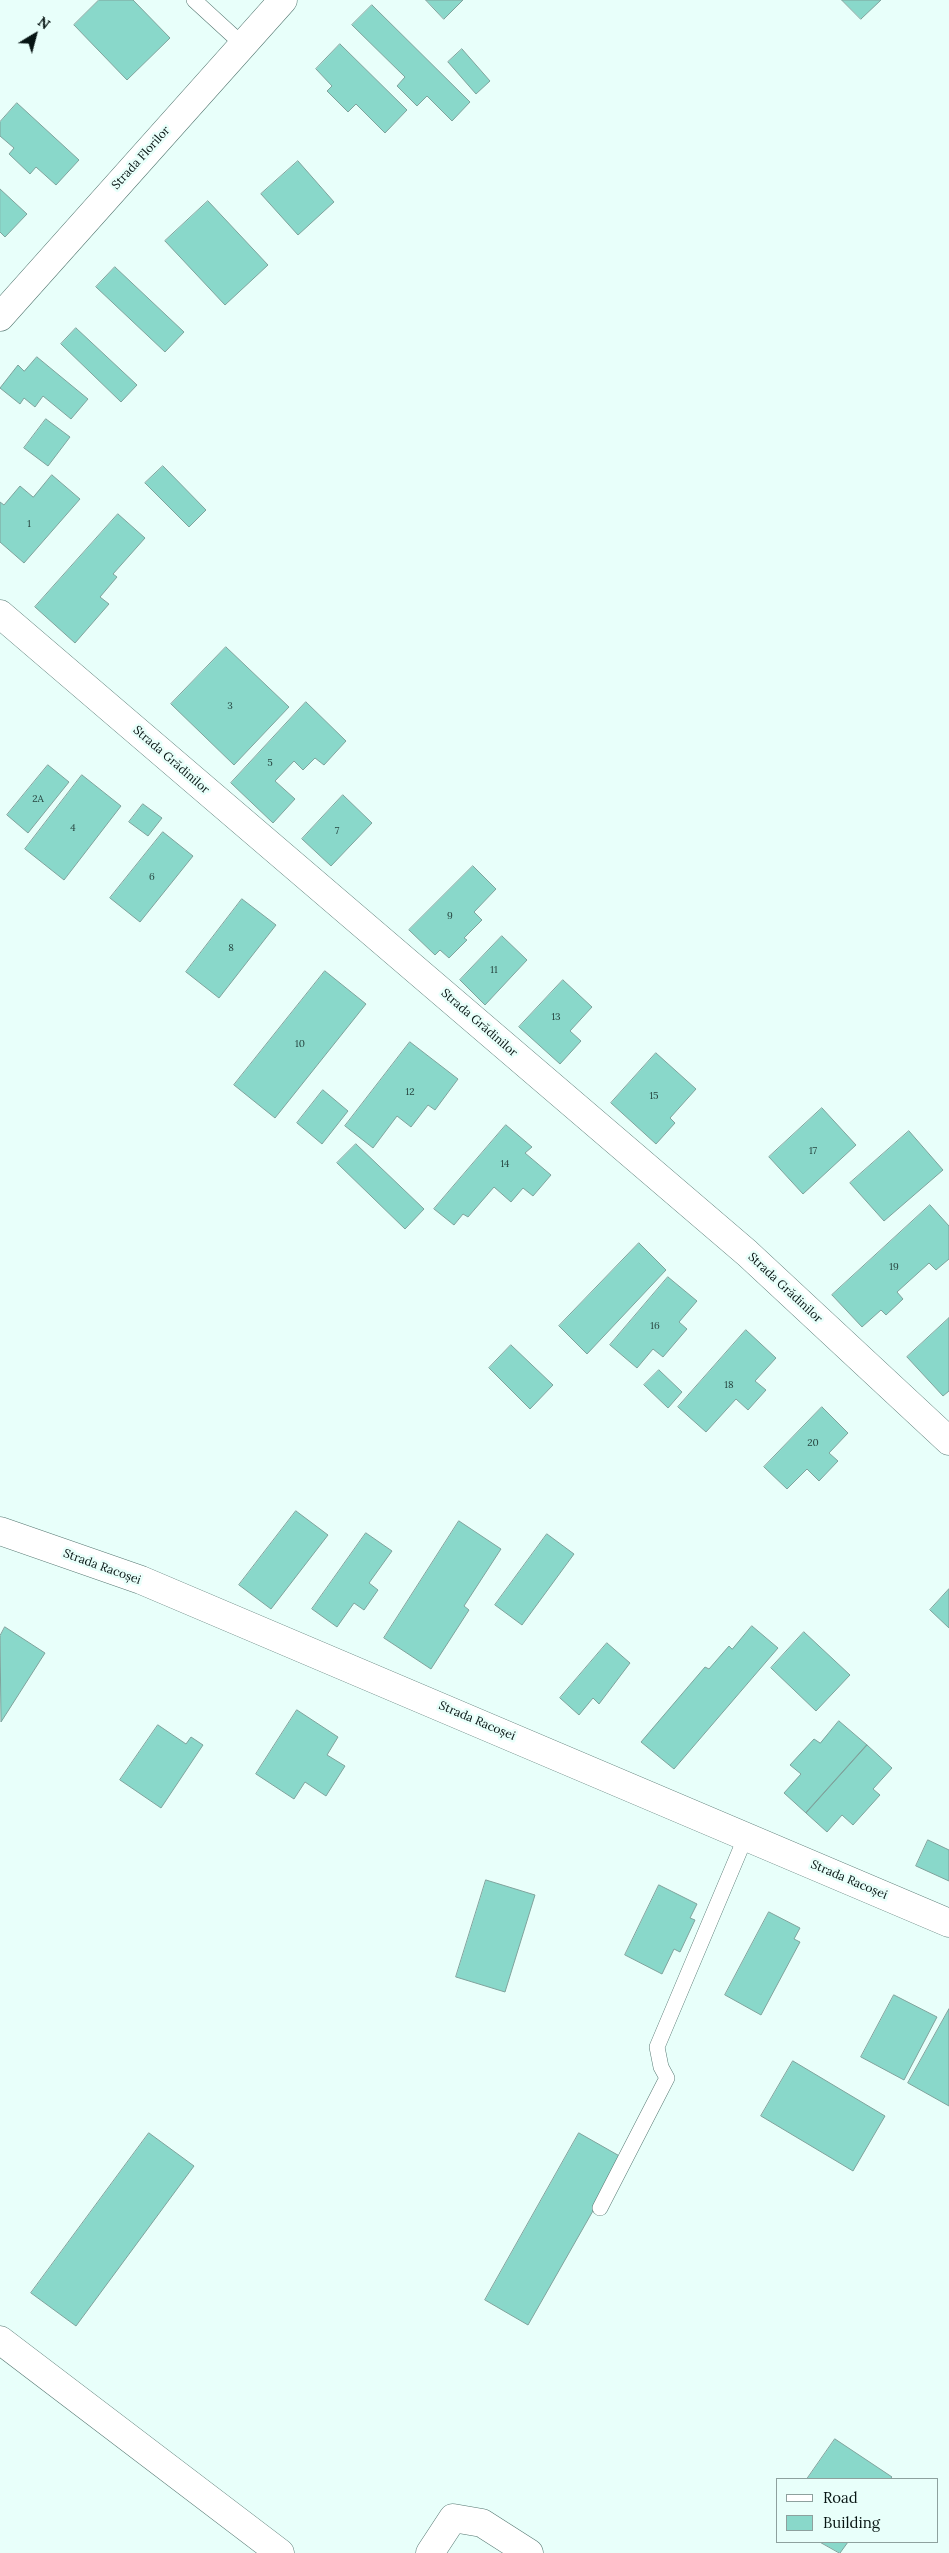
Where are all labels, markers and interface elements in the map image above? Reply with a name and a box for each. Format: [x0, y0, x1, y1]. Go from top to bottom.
north arrow [10, 10, 60, 60]
text: N [34, 13, 54, 33]
street label: Strada Florilor [109, 123, 173, 193]
house number: 1 [27, 518, 31, 530]
house number: 3 [227, 700, 233, 712]
street label: Strada Grădinilor [130, 723, 212, 797]
house number: 5 [267, 757, 273, 769]
house number: 2A [32, 793, 44, 805]
house number: 4 [70, 822, 76, 834]
house number: 7 [335, 825, 339, 837]
house number: 6 [149, 871, 155, 883]
house number: 9 [447, 910, 453, 922]
house number: 8 [228, 942, 234, 954]
house number: 11 [490, 964, 498, 976]
street label: Strada Grădinilor [438, 986, 520, 1060]
house number: 13 [551, 1011, 561, 1023]
house number: 10 [295, 1038, 305, 1050]
house number: 12 [405, 1086, 415, 1098]
house number: 15 [649, 1090, 659, 1102]
house number: 17 [809, 1145, 817, 1157]
house number: 14 [500, 1158, 510, 1170]
street label: Strada Grădinilor [745, 1250, 825, 1326]
house number: 19 [889, 1261, 899, 1273]
house number: 16 [650, 1320, 660, 1332]
house number: 18 [724, 1379, 734, 1391]
house number: 20 [807, 1437, 819, 1449]
street label: Strada Racoșei [61, 1546, 143, 1588]
street label: Strada Racoșei [437, 1698, 517, 1744]
street label: Strada Racoșei [809, 1857, 889, 1903]
legend [776, 2478, 939, 2543]
text: Road [823, 2488, 858, 2507]
text: Building [823, 2513, 880, 2532]

